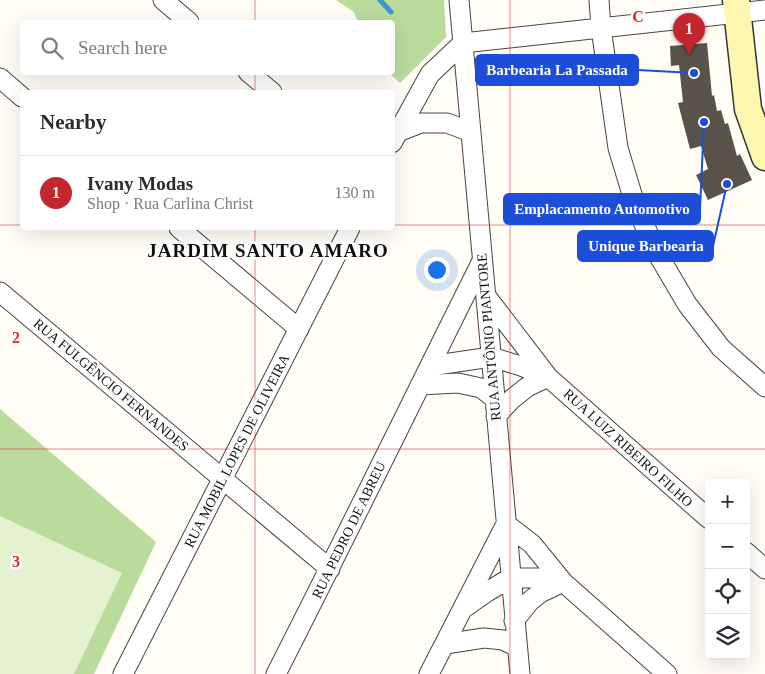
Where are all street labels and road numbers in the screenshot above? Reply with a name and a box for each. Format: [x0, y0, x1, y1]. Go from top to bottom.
street label: RUA ANTÔNIO PIANTORE [473, 253, 504, 421]
street label: RUA FULGÊNCIO FERNANDES [31, 315, 192, 454]
street label: RUA MOBIL LOPES DE OLIVEIRA [182, 351, 293, 550]
street label: RUA LUIZ RIBEIRO FILHO [560, 386, 696, 510]
street label: RUA PEDRO DE ABREU [309, 459, 389, 601]

